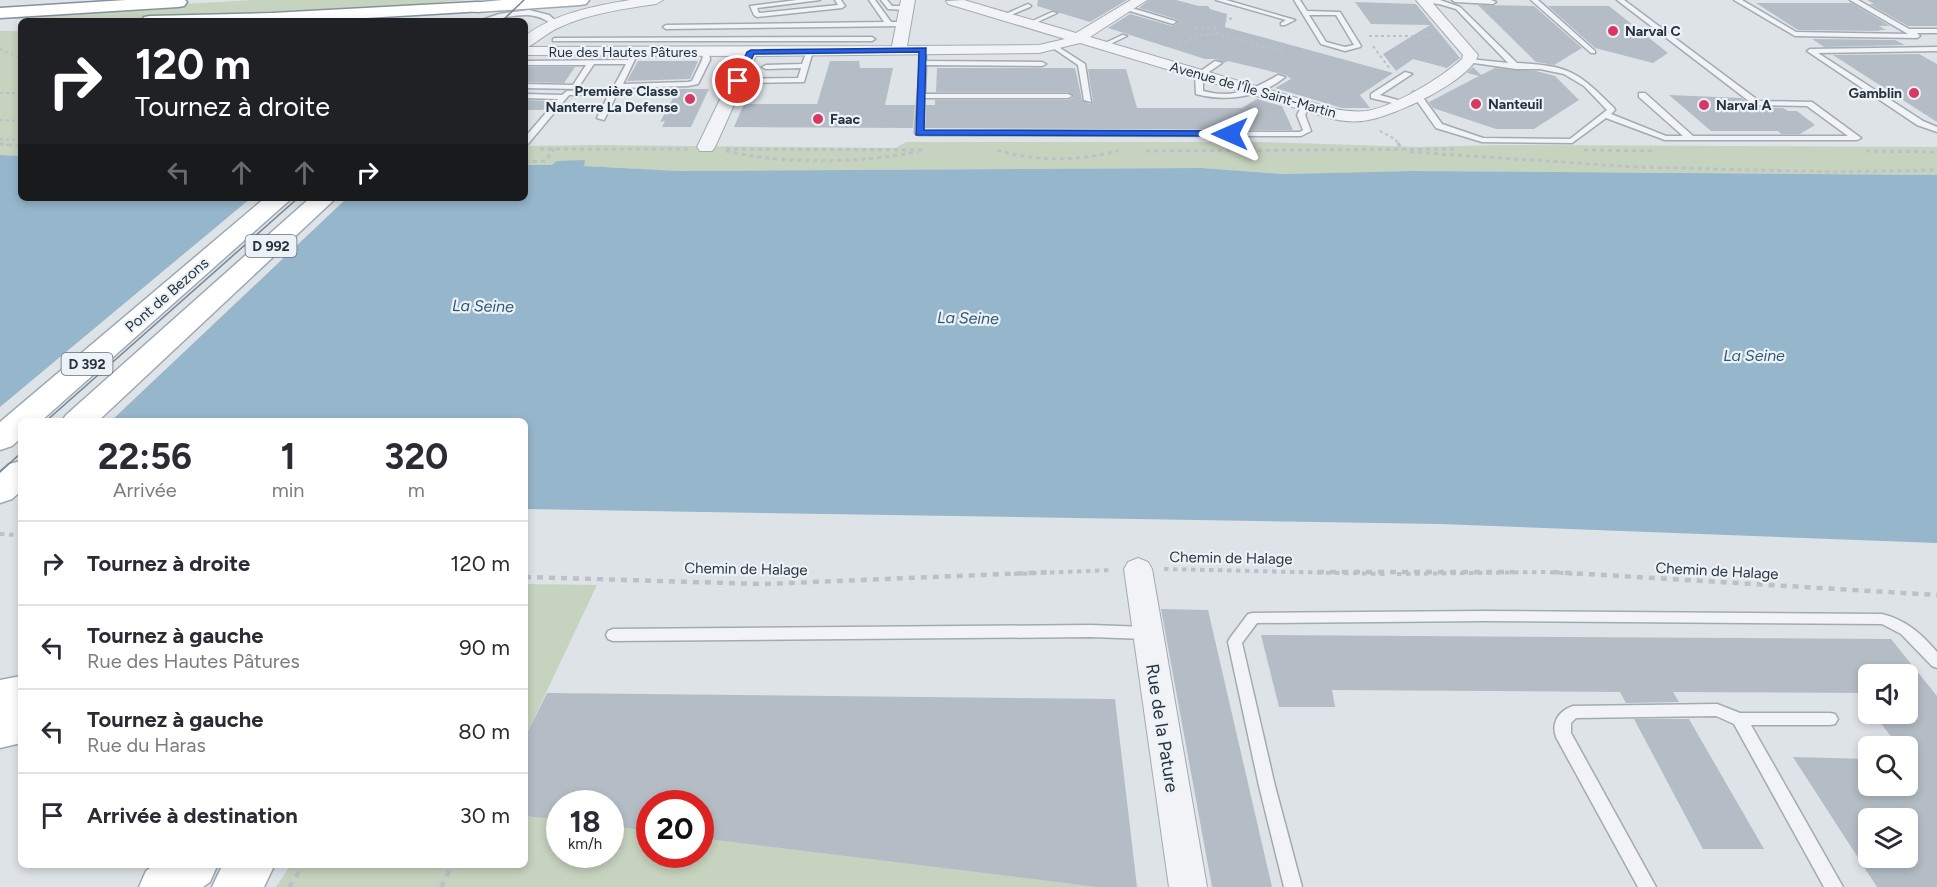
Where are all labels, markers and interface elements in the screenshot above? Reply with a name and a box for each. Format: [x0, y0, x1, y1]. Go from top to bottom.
place label: Narval C [1625, 23, 1681, 40]
marker: Narval C [1606, 24, 1620, 38]
text: 120 m [135, 39, 251, 90]
icon: right [36, 42, 114, 120]
street label: Rue des Hautes Pâtures [549, 44, 697, 61]
pin [712, 55, 763, 106]
street label: Avenue de l'Île Saint-Martin [1168, 58, 1338, 122]
icon: arrive [721, 64, 754, 97]
place label: Première Classe Nanterre La Defense [546, 83, 678, 116]
place label: Gamblin [1849, 85, 1902, 102]
marker: Gamblin [1907, 86, 1921, 100]
text: Tournez à droite [135, 90, 330, 123]
marker: Première Classe Nanterre La Defense [683, 92, 697, 106]
place label: Nanteuil [1488, 96, 1543, 113]
marker: Nanteuil [1469, 97, 1483, 111]
place label: Narval A [1716, 97, 1771, 114]
marker: Narval A [1697, 98, 1711, 112]
position arrow [1198, 102, 1262, 166]
place label: Faac [830, 111, 861, 128]
marker: Faac [811, 112, 825, 126]
icon: left [162, 156, 195, 189]
icon: ahead [225, 156, 258, 189]
icon: ahead [288, 156, 321, 189]
icon: right [351, 156, 384, 189]
road number: D 992 [246, 235, 296, 257]
street label: Pont de Bezons [122, 254, 212, 336]
water label: La Seine [452, 296, 514, 316]
water label: La Seine [937, 308, 999, 328]
water label: La Seine [1723, 346, 1785, 365]
road number: D 392 [62, 353, 112, 375]
text: 22:56 [98, 435, 192, 478]
text: 1 [280, 435, 296, 478]
text: 320 [384, 435, 448, 478]
text: Arrivée [113, 478, 177, 502]
text: min [272, 478, 304, 502]
text: m [408, 478, 425, 502]
icon: right [36, 547, 69, 580]
street label: Chemin de Halage [1169, 548, 1293, 568]
text: Tournez à droite [87, 550, 250, 577]
text: 120 m [450, 550, 510, 577]
street label: Chemin de Halage [684, 559, 808, 579]
street label: Chemin de Halage [1655, 559, 1779, 583]
text: Tournez à gauche [87, 622, 263, 649]
icon: left [36, 631, 69, 664]
text: 90 m [459, 634, 510, 661]
text: Rue des Hautes Pâtures [87, 649, 300, 673]
street label: Rue de la Pature [1141, 662, 1183, 794]
map controls [1858, 664, 1918, 868]
button: sound [1858, 664, 1918, 724]
text: Tournez à gauche [87, 706, 263, 733]
icon: left [36, 715, 69, 748]
text: 80 m [458, 718, 510, 745]
text: Rue du Haras [87, 733, 206, 757]
button: search [1858, 736, 1918, 796]
speed limit sign: 20 [636, 790, 714, 868]
icon: arrive [36, 799, 69, 832]
text: Arrivée à destination [87, 802, 298, 829]
text: 30 m [460, 802, 510, 829]
text: 18 [569, 803, 601, 840]
button: layers [1858, 808, 1918, 868]
text: km/h [568, 835, 602, 853]

